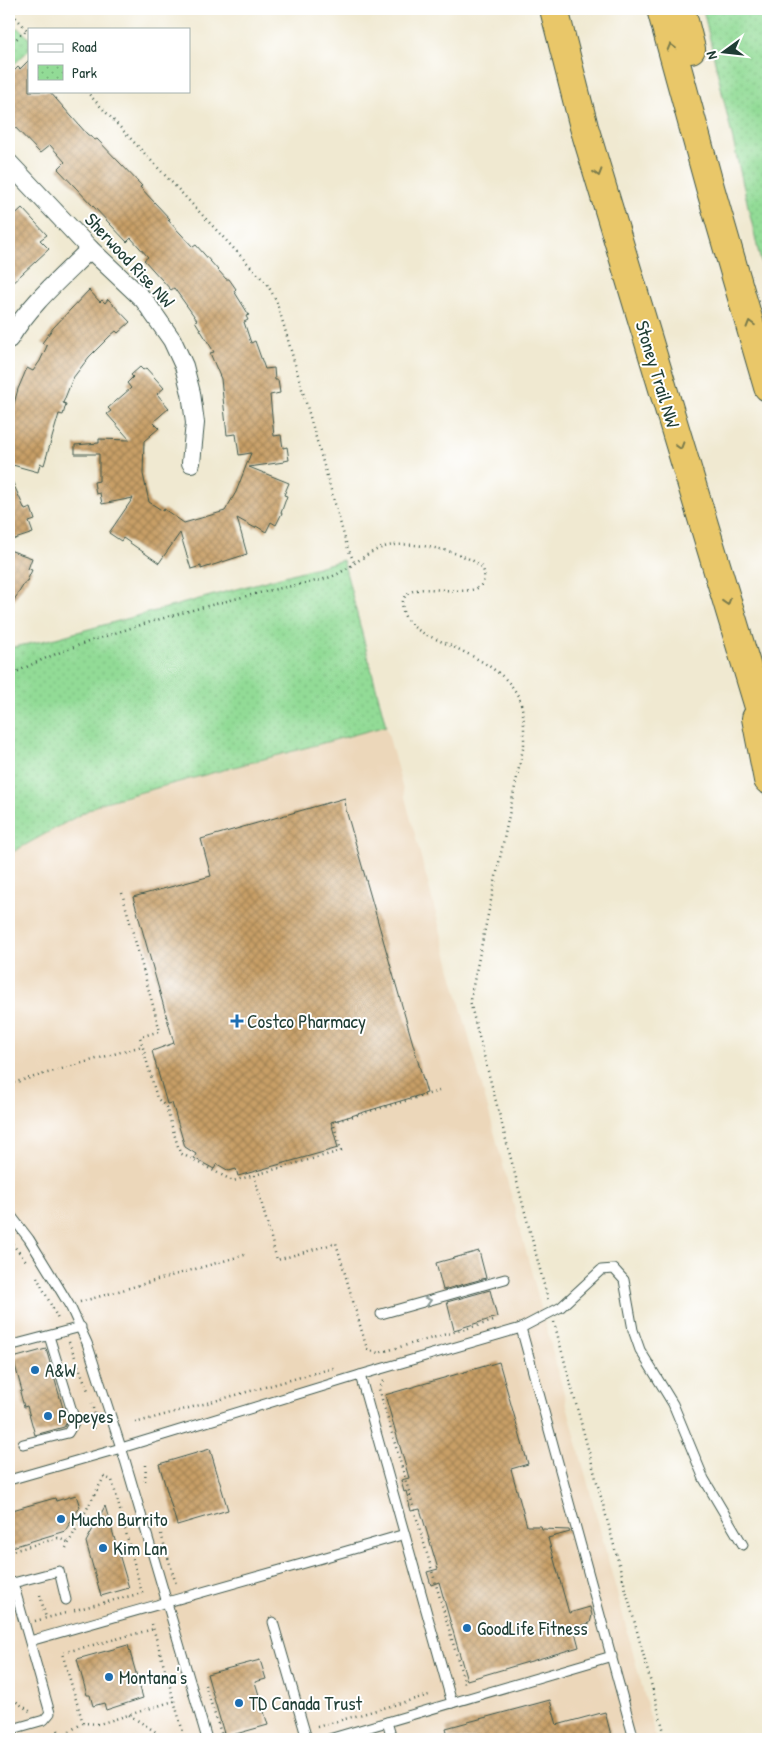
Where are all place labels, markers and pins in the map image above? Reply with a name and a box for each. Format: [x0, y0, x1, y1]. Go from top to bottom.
place label: Costco Pharmacy [247, 1008, 366, 1034]
marker: Costco Pharmacy [231, 1015, 243, 1027]
place label: A&W [45, 1357, 76, 1383]
marker: A&W [29, 1364, 41, 1376]
place label: Popeyes [58, 1403, 113, 1429]
marker: Popeyes [42, 1410, 54, 1422]
place label: Mucho Burrito [71, 1506, 168, 1532]
marker: Mucho Burrito [55, 1513, 67, 1525]
place label: Kim Lan [113, 1535, 168, 1561]
marker: Kim Lan [97, 1542, 109, 1554]
place label: GoodLife Fitness [477, 1615, 588, 1641]
marker: GoodLife Fitness [461, 1622, 473, 1634]
place label: Montana's [119, 1664, 187, 1690]
marker: Montana's [103, 1671, 115, 1683]
place label: TD Canada Trust [249, 1690, 363, 1716]
marker: TD Canada Trust [233, 1697, 245, 1709]

